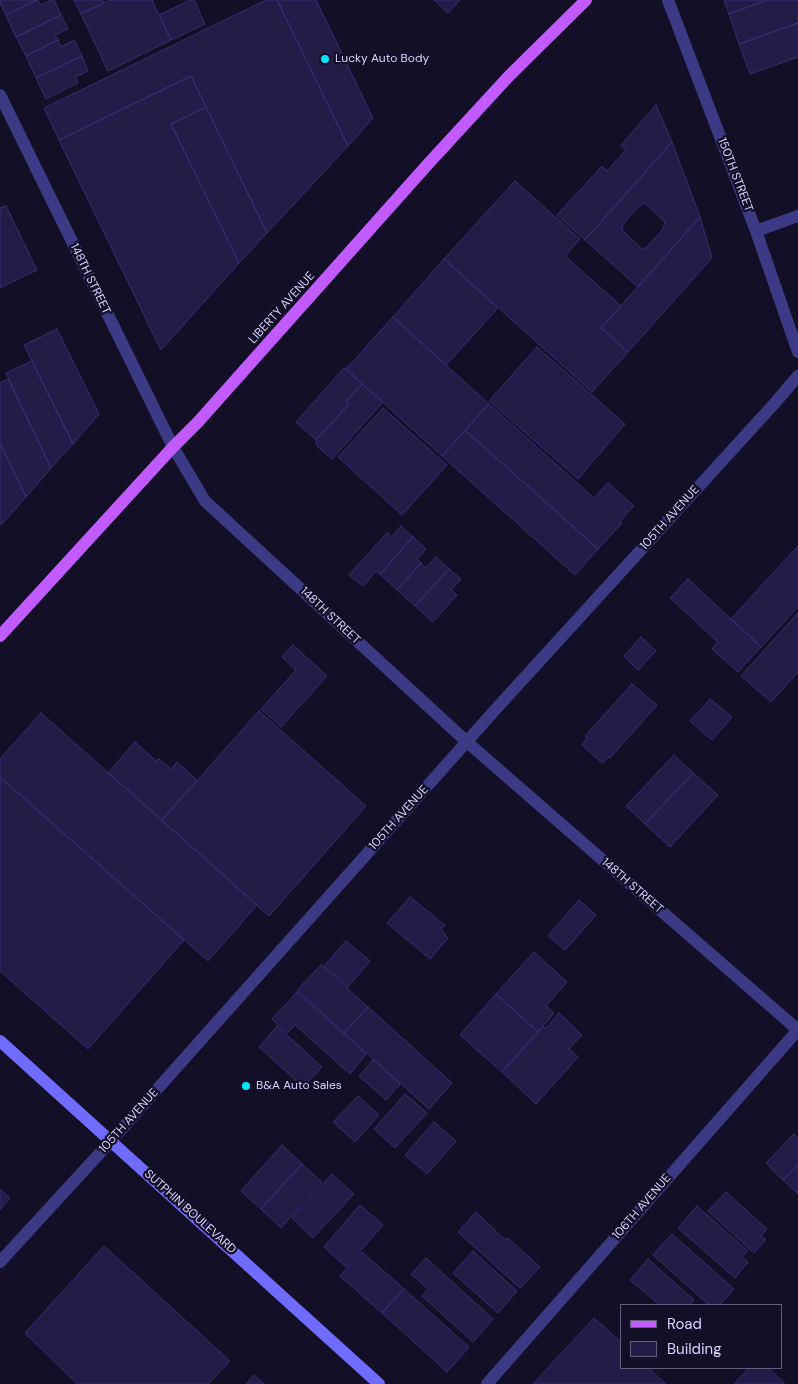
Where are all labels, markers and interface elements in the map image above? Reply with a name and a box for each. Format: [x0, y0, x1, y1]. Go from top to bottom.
place label: Lucky Auto Body [335, 52, 429, 66]
marker: Lucky Auto Body [319, 53, 331, 65]
street label: 150TH STREET [714, 136, 756, 214]
street label: 148TH STREET [67, 241, 113, 317]
street label: LIBERTY AVENUE [246, 269, 318, 347]
street label: 105TH AVENUE [637, 483, 703, 553]
street label: 148TH STREET [297, 585, 363, 647]
street label: 105TH AVENUE [366, 783, 432, 853]
street label: 148TH STREET [598, 855, 666, 917]
place label: B&A Auto Sales [256, 1079, 342, 1093]
marker: B&A Auto Sales [240, 1080, 252, 1092]
street label: 105TH AVENUE [96, 1086, 162, 1156]
street label: SUTPHIN BOULEVARD [141, 1167, 239, 1257]
street label: 106TH AVENUE [610, 1171, 674, 1243]
legend [620, 1304, 783, 1369]
text: Road [667, 1314, 702, 1334]
text: Building [667, 1339, 722, 1359]

